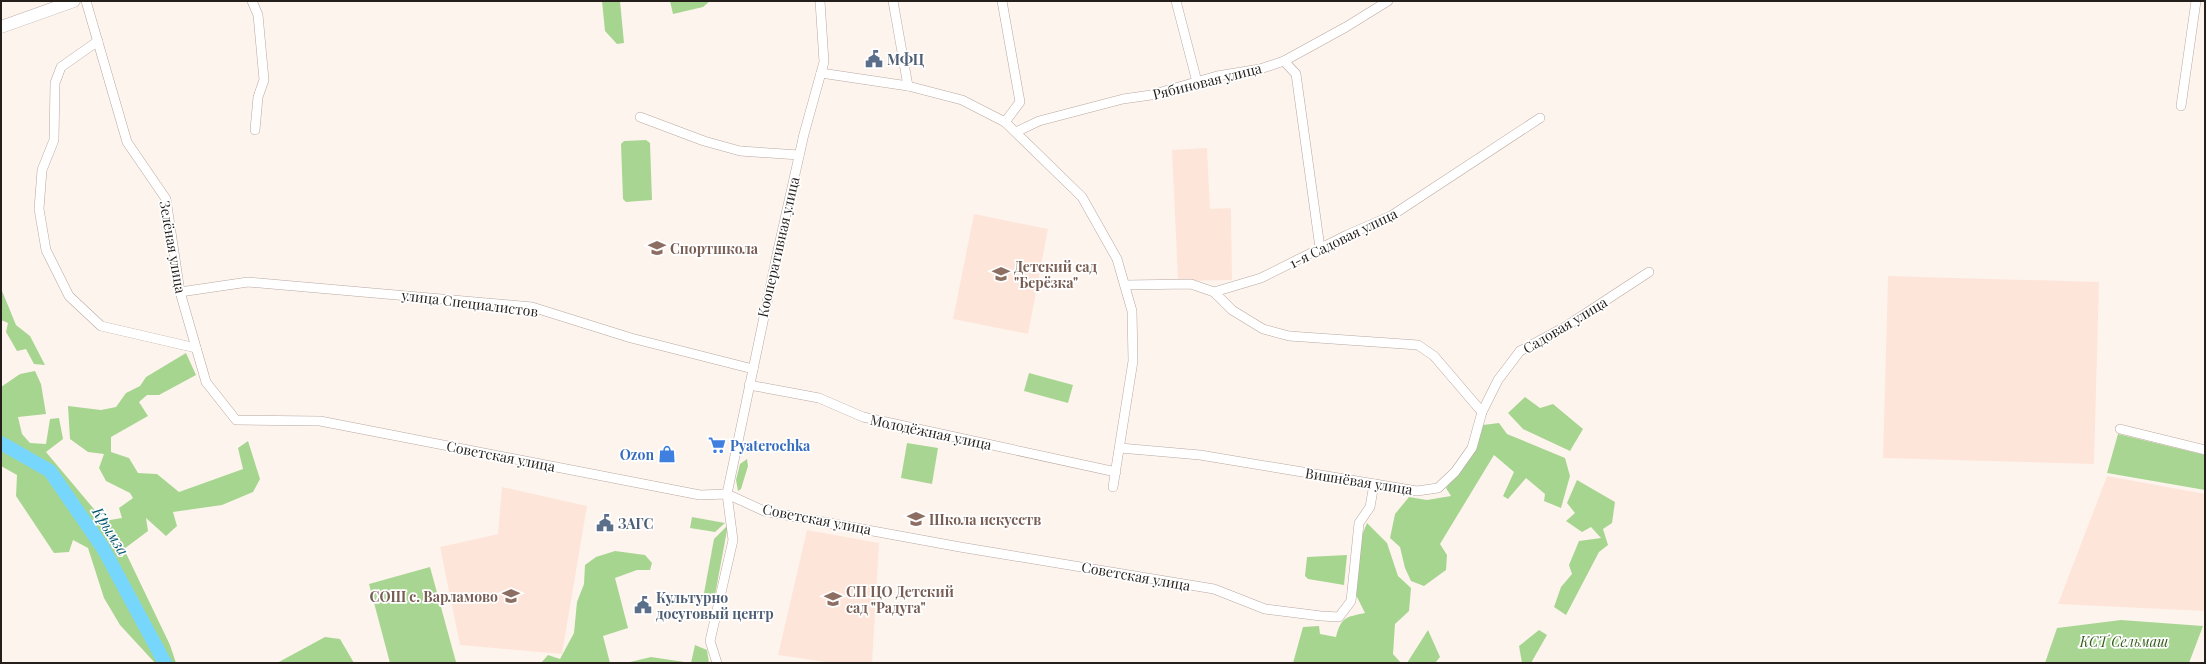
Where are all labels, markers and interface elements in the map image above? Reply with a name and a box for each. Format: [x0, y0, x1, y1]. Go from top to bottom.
public building icon: МФЦ [864, 49, 884, 69]
place label: МФЦ [887, 50, 925, 69]
street label: Рябиновая улица [1151, 58, 1263, 104]
street label: Кооперативная улица [753, 175, 803, 319]
street label: Зелёная улица [156, 199, 190, 295]
street label: 1-я Садовая улица [1286, 204, 1400, 272]
school or university icon: Спортшкола [647, 238, 667, 258]
place label: Спортшкола [670, 239, 759, 258]
place label: Детский сад "Берёзка" [1014, 257, 1097, 292]
school or university icon: Детский сад "Берёзка" [991, 264, 1011, 284]
street label: улица Специалистов [400, 285, 540, 321]
street label: Садовая улица [1519, 292, 1611, 358]
street label: Молодёжная улица [868, 410, 994, 454]
supermarket icon: Pyaterochka [707, 435, 727, 455]
street label: Советская улица [445, 436, 557, 476]
place label: Pyaterochka [730, 436, 811, 455]
shop icon: Ozon [657, 444, 677, 464]
place label: Ozon [620, 445, 654, 464]
street label: Вишнёвая улица [1304, 463, 1414, 499]
street label: Советская улица [761, 499, 873, 539]
water label: Крымза [88, 502, 134, 559]
school or university icon: Школа искусств [906, 509, 926, 529]
place label: Школа искусств [929, 510, 1041, 529]
public building icon: ЗАГС [595, 513, 615, 533]
place label: ЗАГС [618, 514, 654, 533]
street label: Советская улица [1080, 557, 1192, 595]
place label: СП ЦО Детский сад "Радуга" [846, 582, 954, 617]
school or university icon: СОШ с. Варламово [501, 586, 521, 606]
place label: СОШ с. Варламово [370, 587, 498, 606]
place label: Культурно досуговый центр [656, 588, 774, 623]
school or university icon: СП ЦО Детский сад "Радуга" [823, 589, 843, 609]
public building icon: Культурно досуговый центр [633, 595, 653, 615]
park label: КСТ Сельмаш [2079, 632, 2168, 651]

